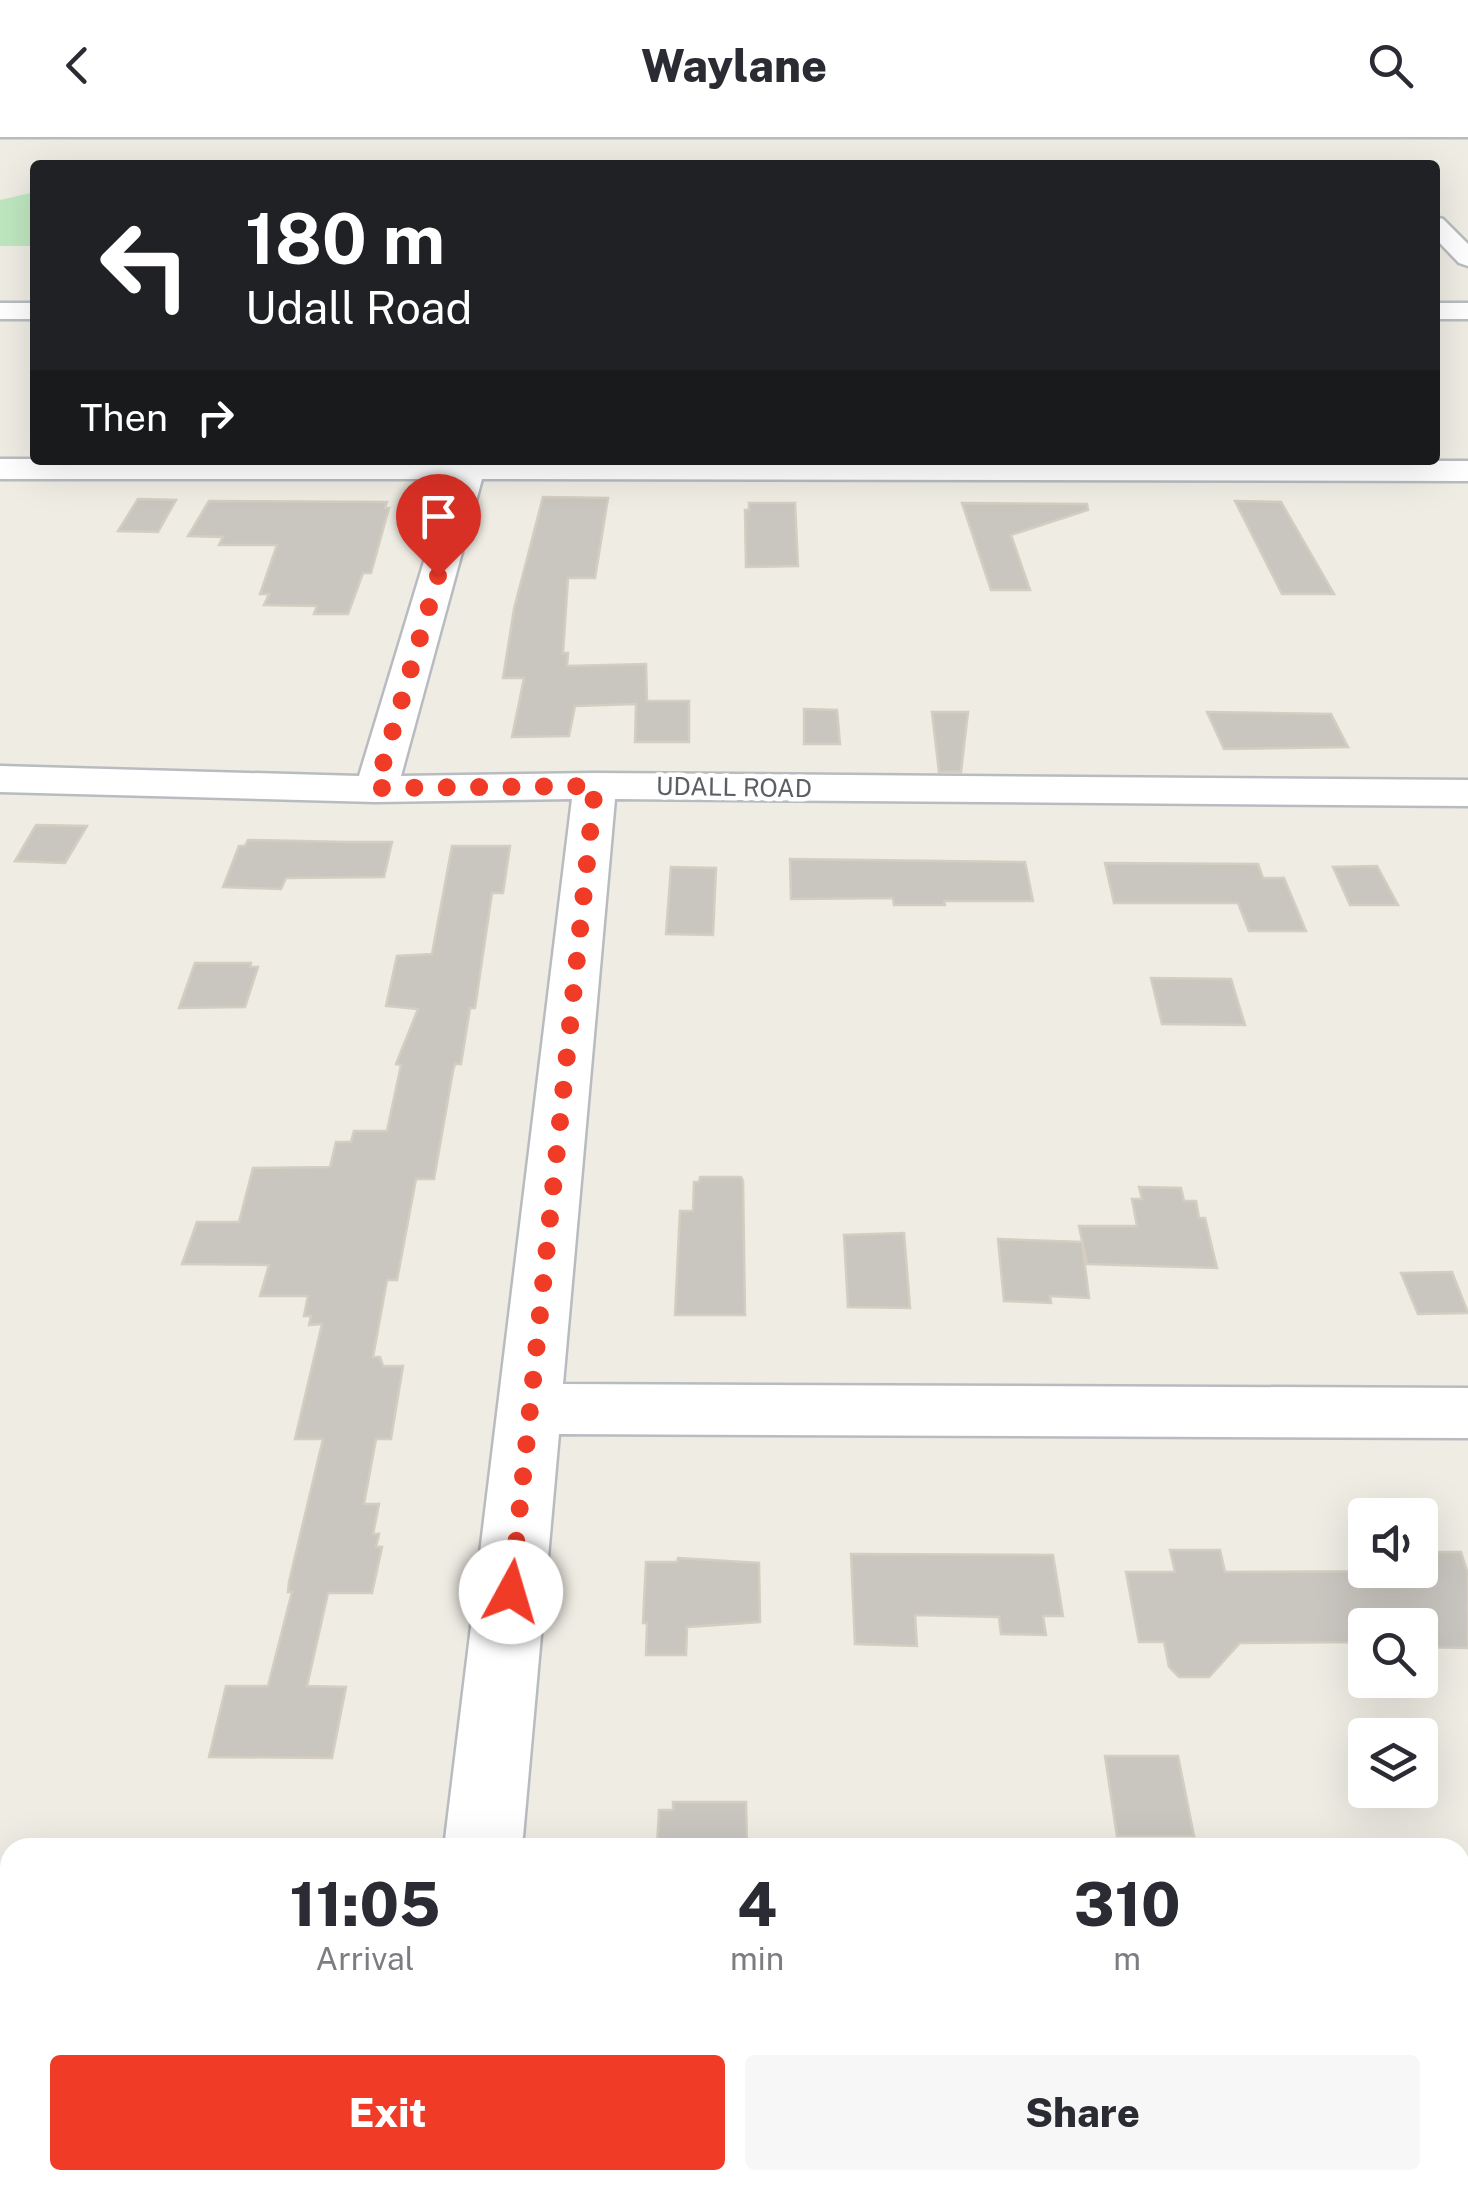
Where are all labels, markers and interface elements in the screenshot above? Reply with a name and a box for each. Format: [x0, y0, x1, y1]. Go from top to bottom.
icon: back [50, 38, 105, 93]
icon: search [1363, 38, 1418, 93]
text: Waylane [641, 39, 827, 92]
text: 180 m [245, 197, 445, 280]
icon: left [80, 200, 210, 330]
text: Udall Road [245, 281, 472, 334]
icon: right [188, 390, 243, 445]
text: Then [80, 395, 168, 440]
pin [396, 474, 481, 577]
icon: arrive [411, 489, 466, 544]
street label: UDALL ROAD [656, 771, 812, 803]
map controls [1348, 1498, 1438, 1808]
button: sound [1348, 1498, 1438, 1588]
position arrow [459, 1540, 563, 1644]
button: search [1348, 1608, 1438, 1698]
button: layers [1348, 1718, 1438, 1808]
text: 11:05 [290, 1869, 440, 1940]
text: 4 [737, 1869, 777, 1940]
text: 310 [1074, 1869, 1180, 1940]
text: Arrival [316, 1940, 414, 1977]
text: min [730, 1940, 784, 1977]
text: m [1113, 1940, 1141, 1977]
button: Exit [50, 2055, 725, 2170]
button: Share [745, 2055, 1420, 2170]

